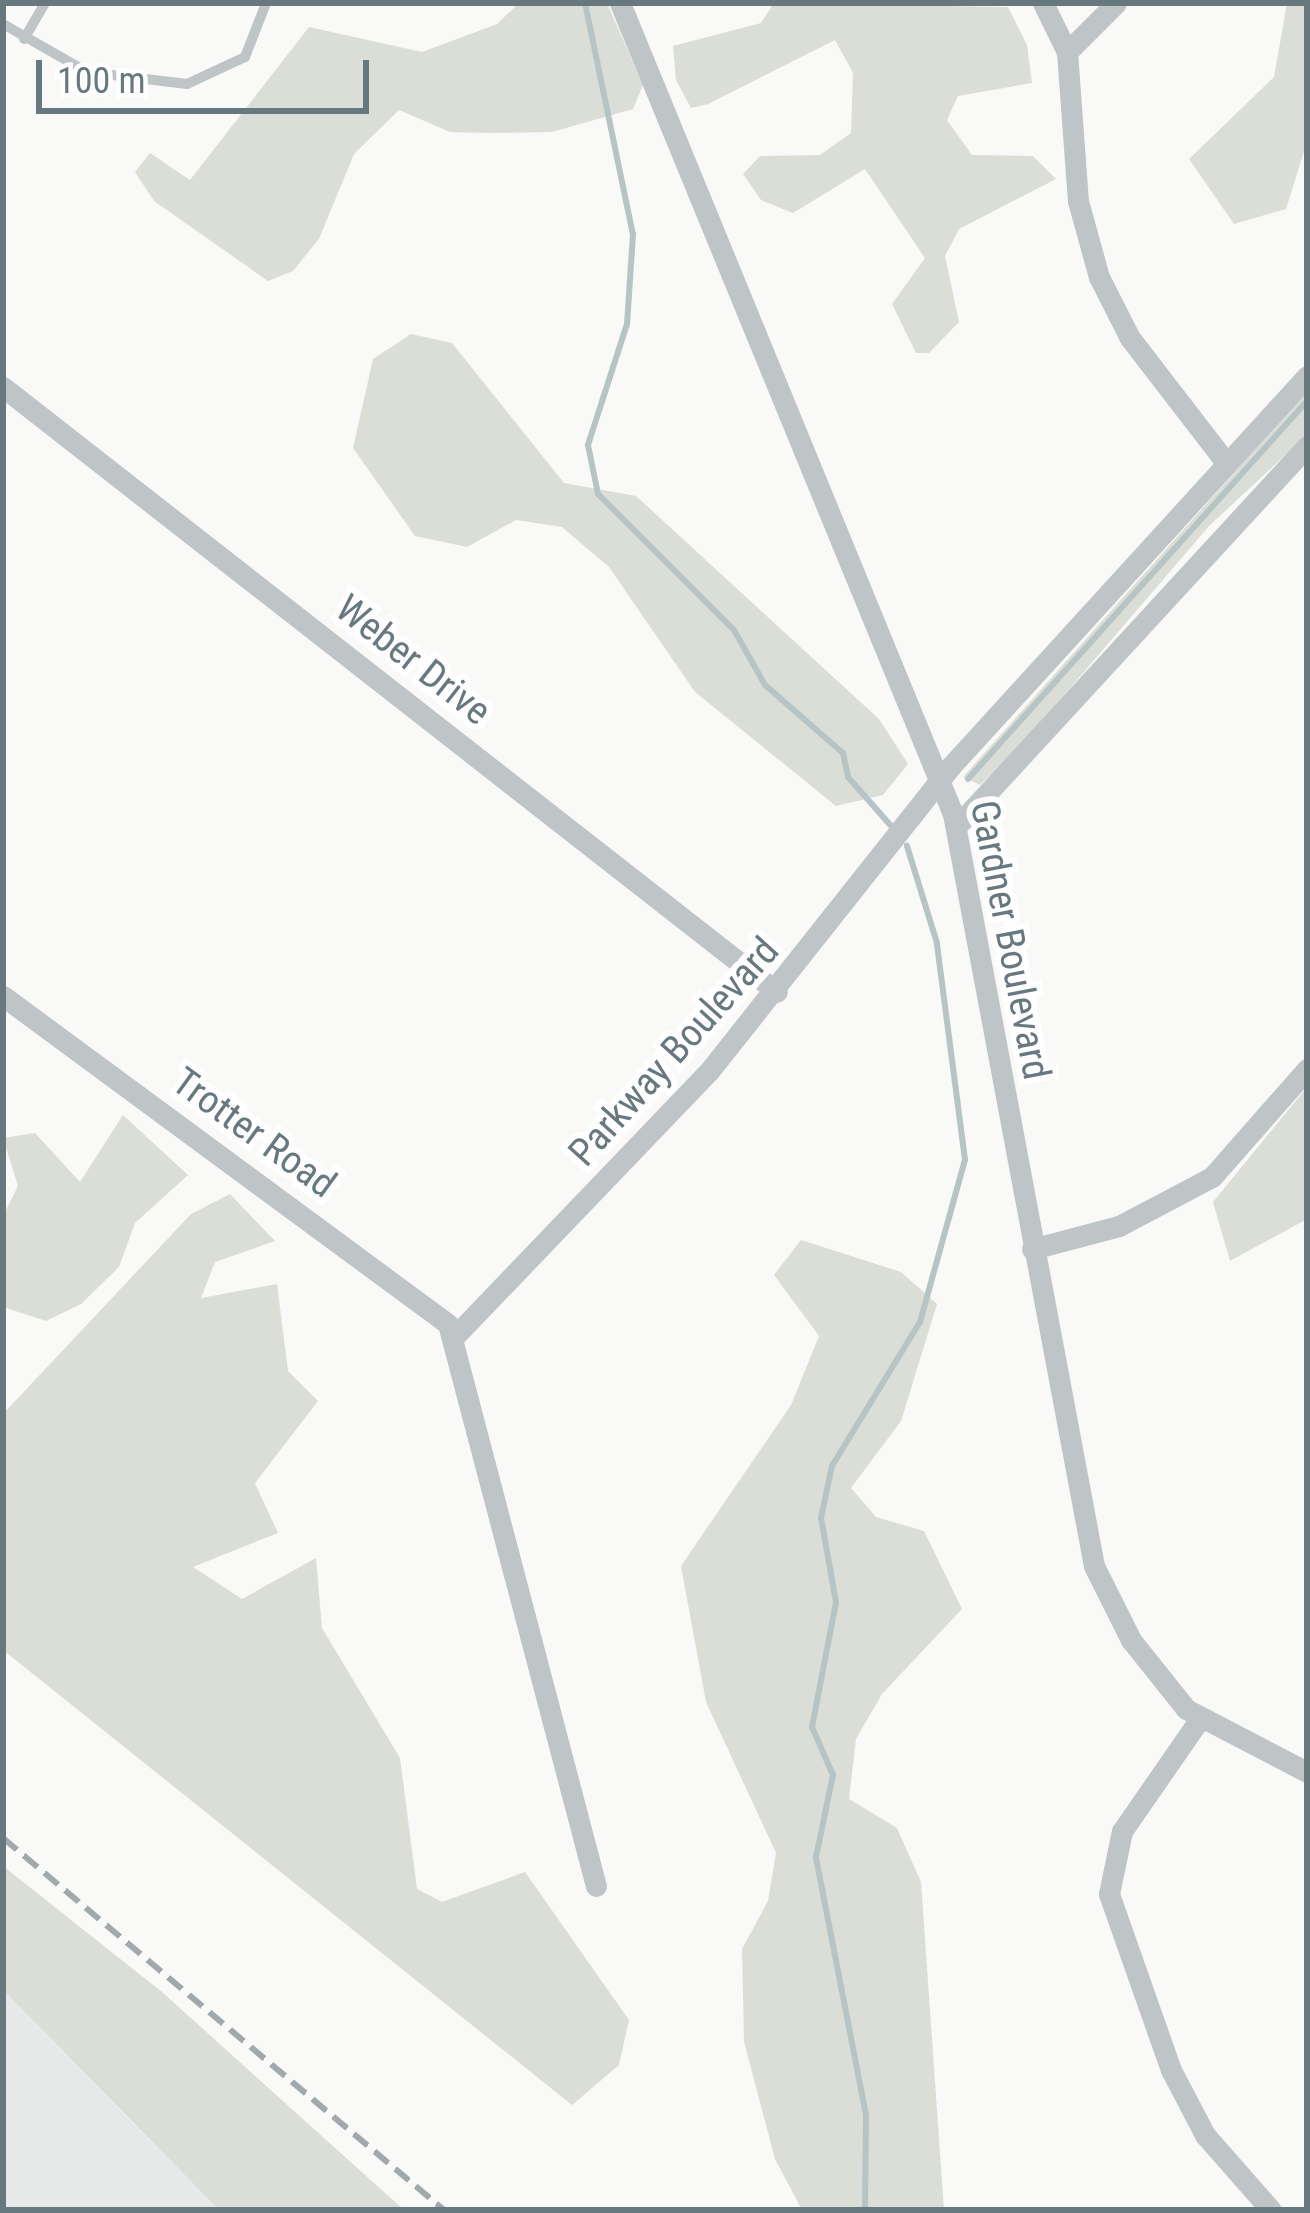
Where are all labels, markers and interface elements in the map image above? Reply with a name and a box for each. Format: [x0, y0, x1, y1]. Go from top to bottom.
scale bar [42, 36, 375, 110]
text: 100 m [57, 60, 146, 102]
street label: Weber Drive [326, 585, 500, 735]
street label: Gardner Boulevard [960, 797, 1060, 1083]
street label: Parkway Boulevard [559, 928, 789, 1176]
street label: Trotter Road [163, 1058, 345, 1208]

